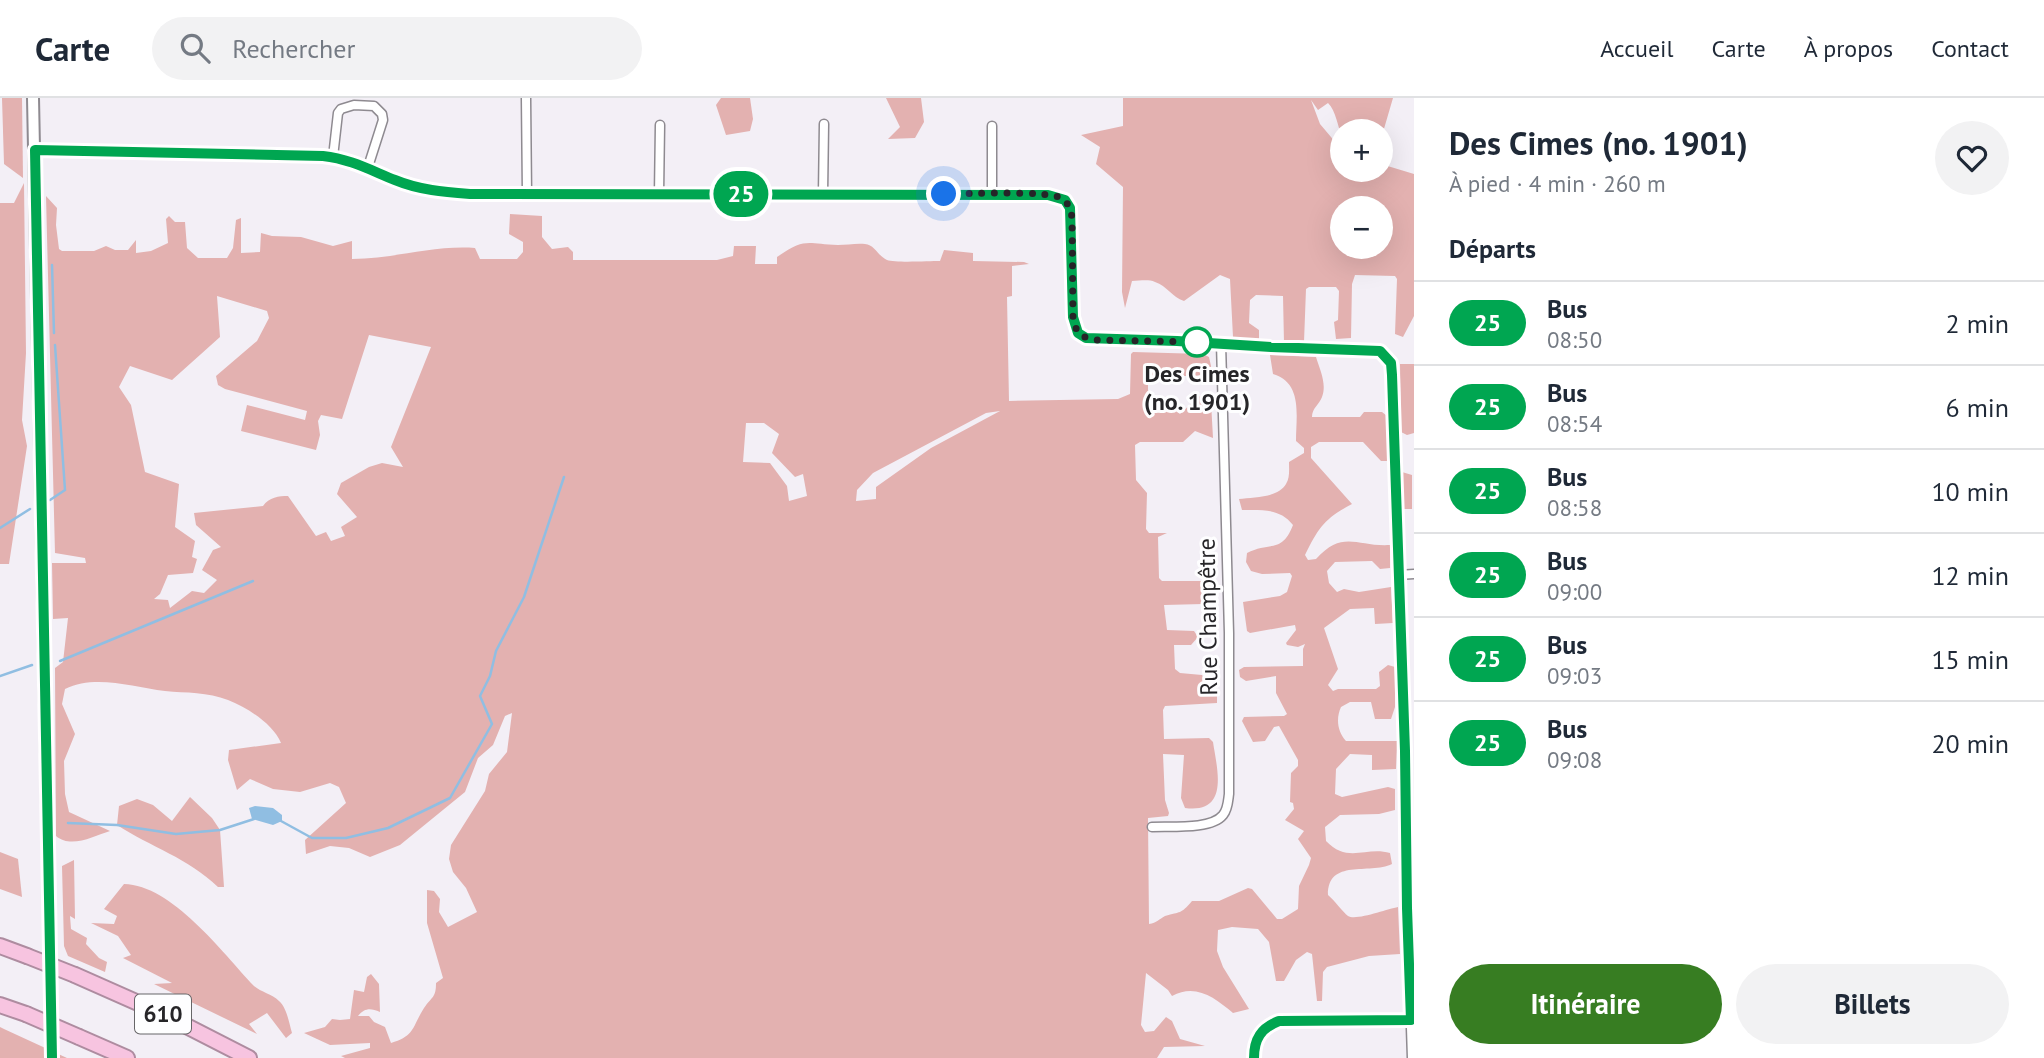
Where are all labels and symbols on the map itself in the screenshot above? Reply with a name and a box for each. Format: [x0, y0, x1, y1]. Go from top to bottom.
line badge: 25 [710, 171, 772, 217]
your location [926, 176, 961, 211]
marker: Des Cimes (no. 1901) [1182, 327, 1212, 357]
place label: Des Cimes (no. 1901) [1144, 358, 1250, 417]
street label: Rue Champêtre [1191, 538, 1224, 696]
road number: 610 [135, 995, 191, 1034]

